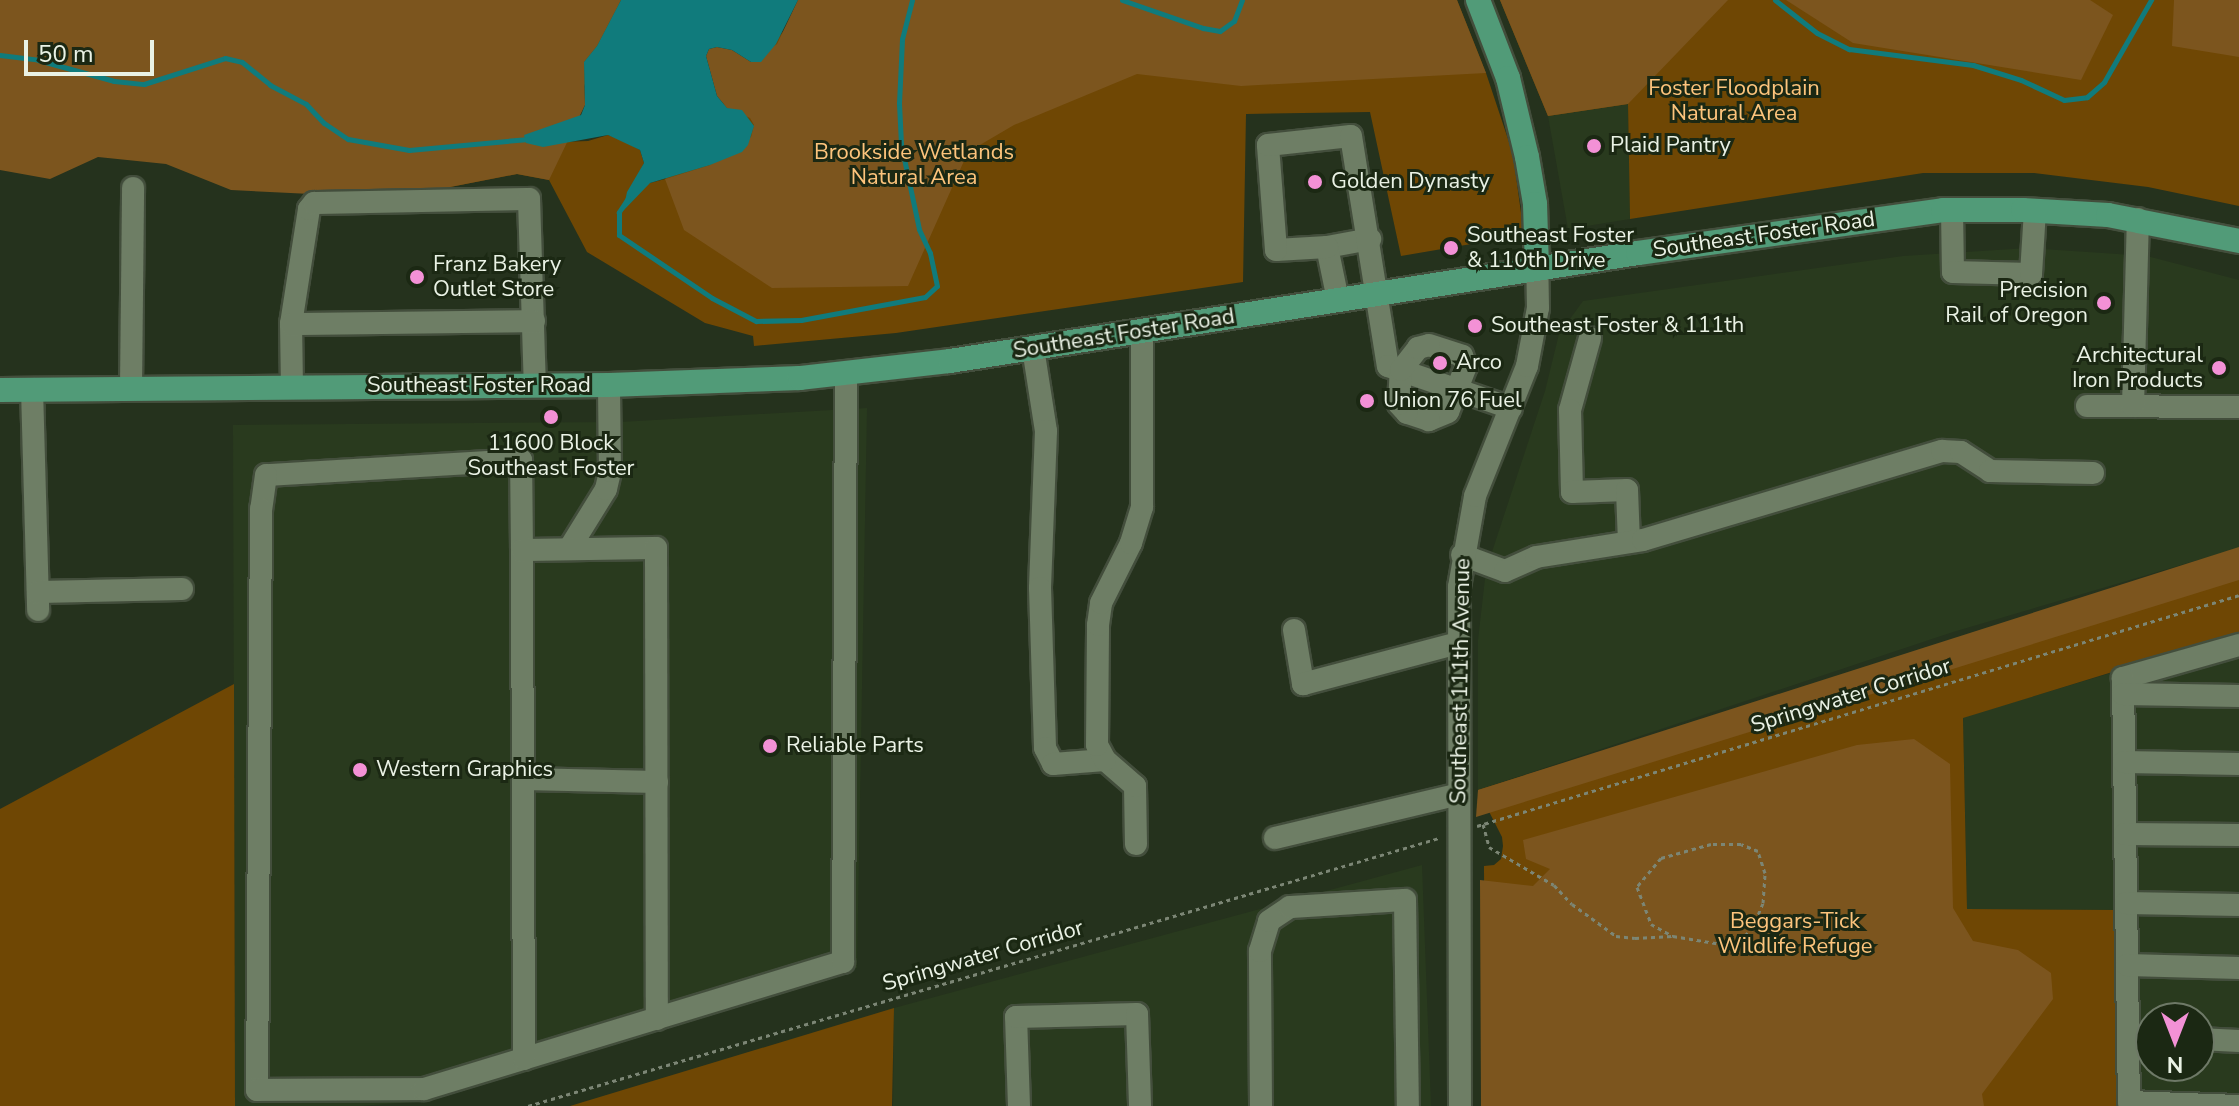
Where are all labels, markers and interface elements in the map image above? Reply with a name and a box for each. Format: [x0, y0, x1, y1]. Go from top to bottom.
scale bar [28, 24, 158, 74]
text: 50 m [38, 38, 94, 70]
park label: Foster Floodplain Natural Area [1648, 75, 1820, 126]
place label: Plaid Pantry [1610, 133, 1731, 159]
marker: Plaid Pantry [1585, 137, 1603, 155]
park label: Brookside Wetlands Natural Area [814, 139, 1014, 190]
place label: Golden Dynasty [1331, 169, 1490, 195]
marker: Golden Dynasty [1306, 173, 1324, 191]
street label: Southeast Foster Road [1651, 206, 1877, 264]
place label: Southeast Foster & 110th Drive [1467, 222, 1634, 274]
marker: Southeast Foster & 110th Drive [1442, 239, 1460, 257]
place label: Franz Bakery Outlet Store [433, 251, 561, 302]
marker: Franz Bakery Outlet Store [408, 268, 426, 286]
place label: Precision Rail of Oregon [1945, 277, 2088, 328]
marker: Precision Rail of Oregon [2095, 294, 2113, 312]
street label: Southeast Foster Road [1011, 303, 1237, 365]
place label: Southeast Foster & 111th [1491, 313, 1744, 339]
marker: Southeast Foster & 111th [1466, 317, 1484, 335]
place label: Architectural Iron Products [2072, 342, 2203, 394]
place label: Arco [1456, 350, 1502, 376]
marker: Arco [1431, 354, 1449, 372]
marker: Architectural Iron Products [2210, 359, 2228, 377]
street label: Southeast Foster Road [367, 373, 591, 399]
place label: Union 76 Fuel [1383, 388, 1521, 414]
marker: Union 76 Fuel [1358, 392, 1376, 410]
marker: 11600 Block Southeast Foster [542, 408, 560, 426]
place label: 11600 Block Southeast Foster [467, 430, 635, 482]
street label: Southeast 111th Avenue [1446, 558, 1476, 804]
street label: Springwater Corridor [1748, 653, 1954, 739]
place label: Reliable Parts [786, 733, 924, 759]
marker: Reliable Parts [761, 737, 779, 755]
place label: Western Graphics [376, 757, 553, 783]
marker: Western Graphics [351, 761, 369, 779]
park label: Beggars-Tick Wildlife Refuge [1718, 908, 1872, 960]
street label: Springwater Corridor [880, 915, 1086, 997]
north arrow [2135, 1002, 2215, 1082]
text: N [2167, 1049, 2183, 1079]

